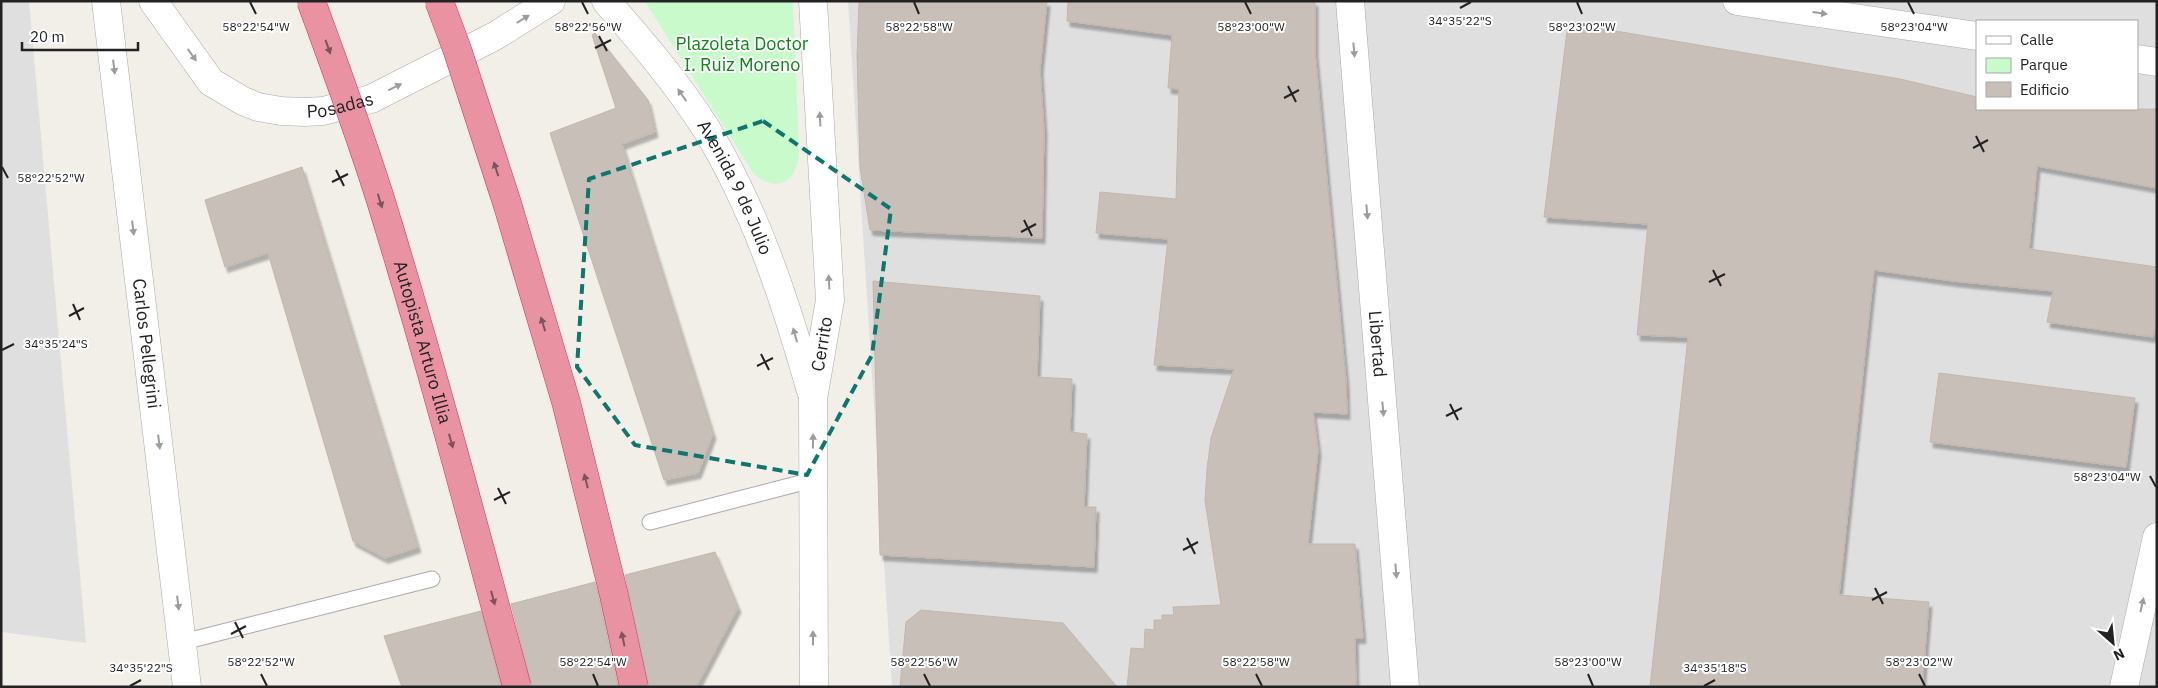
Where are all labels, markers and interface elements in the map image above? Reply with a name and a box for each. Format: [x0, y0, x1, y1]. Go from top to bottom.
one-way arrow [1812, 10, 1828, 18]
text: 34°35'22"S [1428, 13, 1492, 28]
one-way arrow [516, 14, 530, 23]
text: 58°22'54"W [222, 19, 290, 34]
text: 58°22'56"W [554, 19, 622, 34]
text: 58°22'58"W [885, 19, 953, 34]
text: 58°23'00"W [1217, 19, 1285, 34]
text: 58°23'02"W [1548, 19, 1616, 34]
text: 58°23'04"W [1880, 19, 1948, 34]
scale bar [22, 20, 139, 52]
legend [1976, 20, 2138, 110]
text: 20 m [30, 27, 65, 46]
text: Calle [2020, 30, 2054, 49]
park label: Plazoleta Doctor I. Ruiz Moreno [676, 32, 809, 76]
one-way arrow [324, 40, 332, 55]
one-way arrow [1350, 42, 1358, 58]
one-way arrow [187, 48, 197, 62]
text: Parque [2020, 55, 2068, 74]
one-way arrow [110, 59, 118, 75]
text: Edificio [2020, 80, 2069, 99]
one-way arrow [388, 83, 402, 91]
street label: Posadas [306, 87, 376, 123]
one-way arrow [677, 88, 687, 101]
one-way arrow [815, 111, 823, 127]
street label: Avenida 9 de Julio [693, 115, 778, 258]
one-way arrow [491, 161, 499, 176]
text: 58°22'52"W [17, 170, 85, 185]
one-way arrow [377, 193, 385, 208]
one-way arrow [1363, 204, 1371, 220]
one-way arrow [129, 221, 137, 237]
street label: Autopista Arturo Illia [389, 258, 457, 427]
one-way arrow [824, 273, 832, 289]
street label: Carlos Pellegrini [128, 277, 166, 410]
street label: Libertad [1364, 310, 1392, 378]
street label: Cerrito [806, 315, 837, 373]
one-way arrow [538, 317, 546, 332]
one-way arrow [791, 328, 799, 343]
text: 34°35'24"S [24, 336, 88, 351]
one-way arrow [1379, 401, 1387, 417]
one-way arrow [809, 432, 817, 448]
one-way arrow [448, 433, 456, 448]
one-way arrow [155, 434, 163, 450]
text: 58°23'04"W [2073, 469, 2141, 484]
one-way arrow [582, 474, 590, 489]
one-way arrow [1392, 563, 1400, 579]
one-way arrow [489, 590, 497, 605]
one-way arrow [174, 596, 182, 612]
one-way arrow [2138, 597, 2146, 613]
north arrow [2088, 618, 2138, 668]
one-way arrow [809, 630, 817, 646]
one-way arrow [619, 631, 627, 647]
text: N [2110, 644, 2128, 665]
text: 58°22'52"W [227, 654, 295, 669]
text: 58°22'54"W [559, 654, 627, 669]
text: 58°22'56"W [890, 654, 958, 669]
text: 58°22'58"W [1222, 654, 1290, 669]
text: 58°23'00"W [1554, 654, 1622, 669]
text: 58°23'02"W [1885, 654, 1953, 669]
text: 34°35'22"S [109, 660, 173, 675]
text: 34°35'18"S [1683, 660, 1747, 675]

